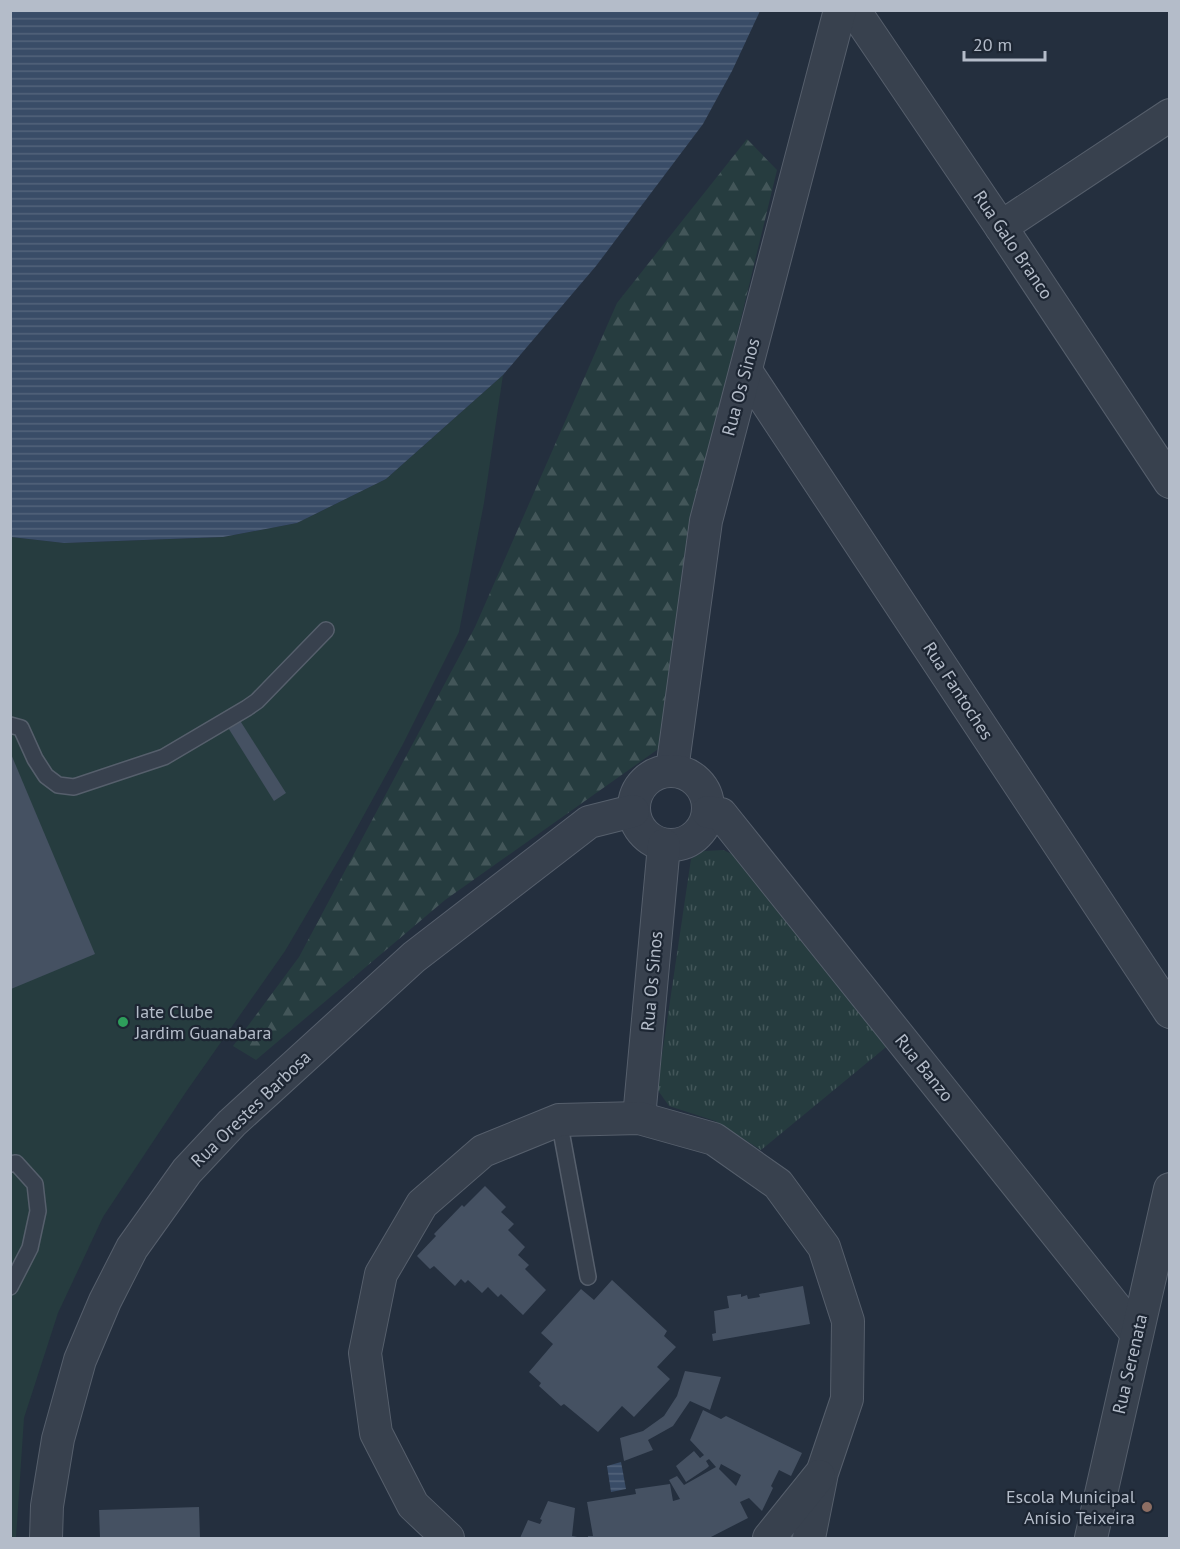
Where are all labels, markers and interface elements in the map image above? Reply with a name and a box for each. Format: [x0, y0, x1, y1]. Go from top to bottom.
scale bar [964, 24, 1045, 62]
text: 20 m [973, 33, 1012, 56]
street label: Rua Galo Branco [969, 186, 1058, 304]
street label: Rua Os Sinos [716, 336, 765, 438]
street label: Rua Fantoches [918, 637, 999, 744]
street label: Rua Os Sinos [636, 930, 667, 1032]
place label: Iate Clube Jardim Guanabara [134, 1000, 271, 1044]
marker: Iate Clube Jardim Guanabara [116, 1015, 130, 1029]
street label: Rua Banzo [890, 1029, 959, 1106]
street label: Rua Orestes Barbosa [186, 1045, 315, 1172]
street label: Rua Serenata [1107, 1312, 1152, 1416]
place label: Escola Municipal Anísio Teixeira [1006, 1485, 1136, 1529]
marker: Escola Municipal Anísio Teixeira [1140, 1500, 1154, 1514]

